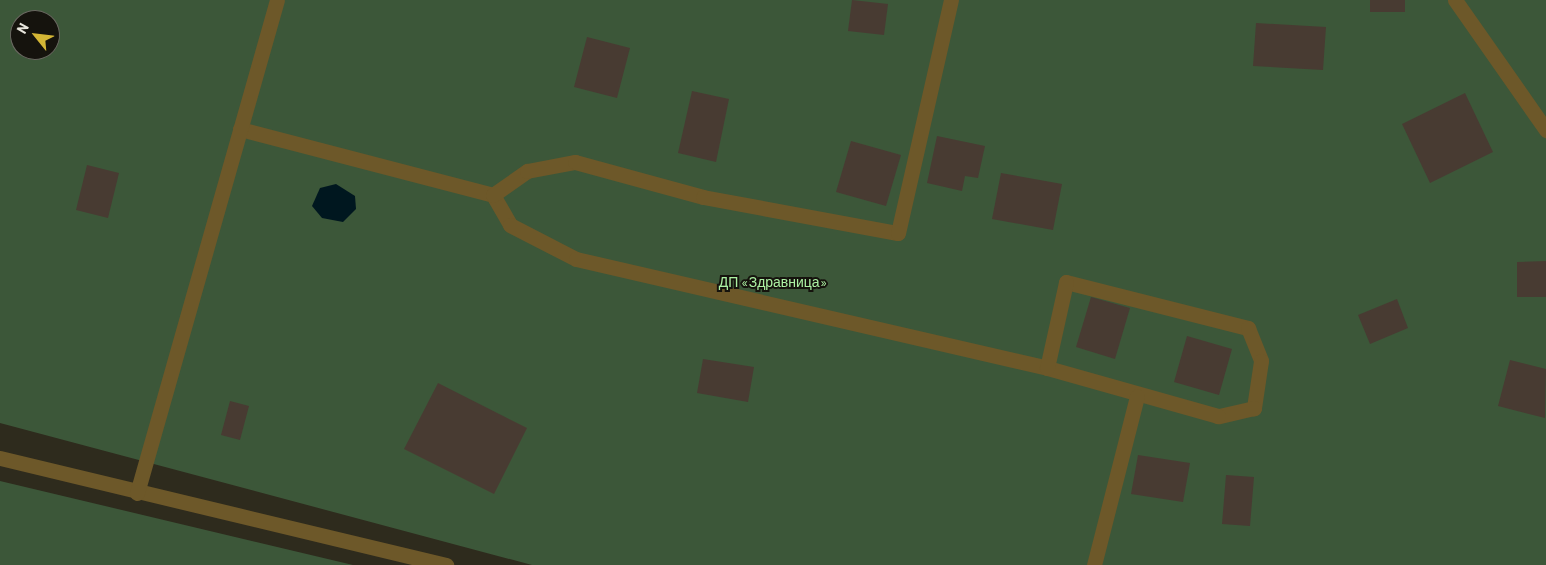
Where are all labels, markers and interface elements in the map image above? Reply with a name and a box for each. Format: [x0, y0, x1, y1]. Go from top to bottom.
north arrow [10, 10, 60, 60]
text: N [13, 20, 32, 36]
park label: ДП «Здравница» [719, 274, 827, 290]

